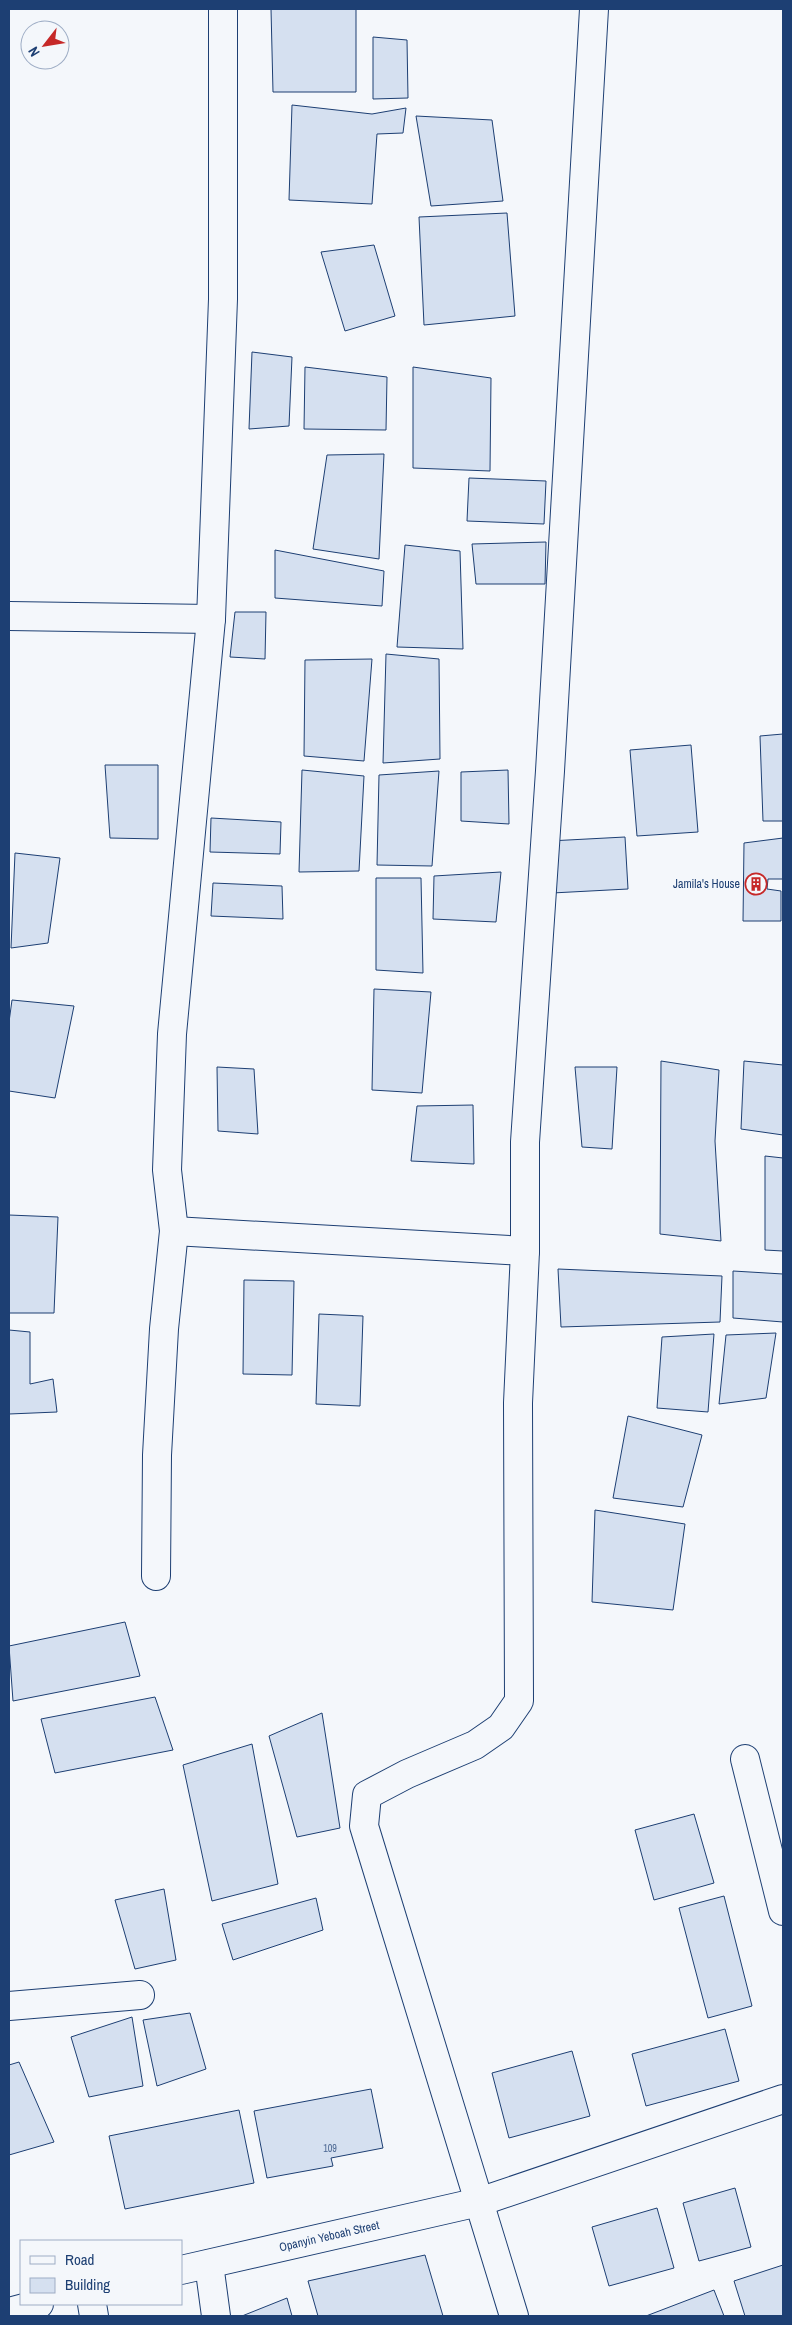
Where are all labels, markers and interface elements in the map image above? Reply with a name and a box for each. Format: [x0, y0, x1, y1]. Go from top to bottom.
north arrow [20, 20, 70, 70]
text: N [24, 44, 44, 60]
building icon: Jamila's House [744, 872, 768, 896]
place label: Jamila's House [673, 876, 740, 892]
house number: 109 [323, 2142, 337, 2155]
street label: Opanyin Yeboah Street [278, 2217, 381, 2255]
legend [20, 2240, 182, 2305]
text: Road [65, 2249, 94, 2270]
text: Building [65, 2274, 110, 2295]

